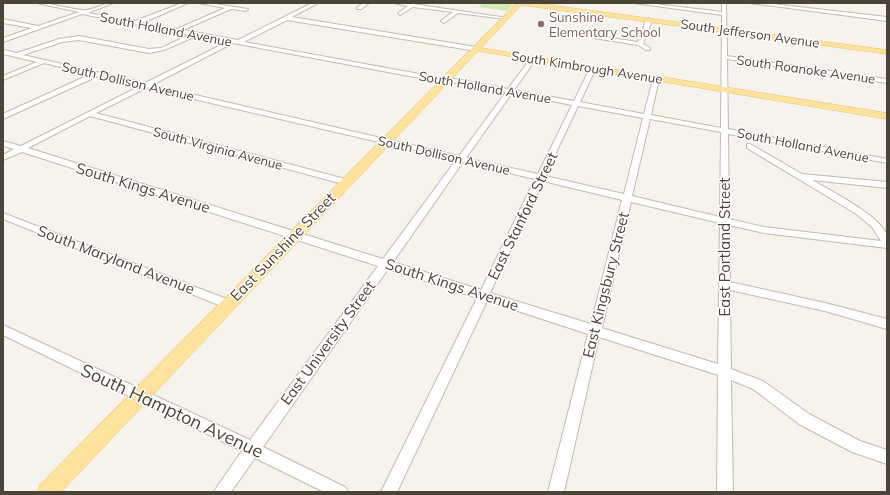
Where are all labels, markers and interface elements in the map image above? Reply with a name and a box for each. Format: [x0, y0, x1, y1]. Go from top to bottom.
street label: South Holland Avenue [99, 8, 233, 50]
place label: Sunshine Elementary School [549, 9, 661, 40]
street label: South Jefferson Avenue [679, 15, 821, 51]
marker: Sunshine Elementary School [536, 19, 546, 29]
street label: South Kimbrough Avenue [510, 47, 664, 87]
street label: South Roanoke Avenue [736, 51, 876, 87]
street label: South Dollison Avenue [60, 58, 196, 104]
street label: South Holland Avenue [418, 67, 552, 107]
street label: South Virginia Avenue [151, 123, 285, 173]
street label: South Holland Avenue [736, 124, 870, 166]
street label: South Dollison Avenue [376, 132, 512, 178]
street label: East Stanford Street [483, 149, 562, 283]
street label: South Kings Avenue [74, 158, 212, 217]
street label: East Portland Street [715, 177, 734, 317]
street label: East Sunshine Street [226, 189, 339, 305]
street label: East Kingsbury Street [578, 210, 633, 360]
street label: South Maryland Avenue [35, 221, 197, 298]
street label: South Kings Avenue [383, 254, 521, 315]
street label: East University Street [276, 277, 379, 408]
street label: South Hampton Avenue [77, 358, 267, 463]

